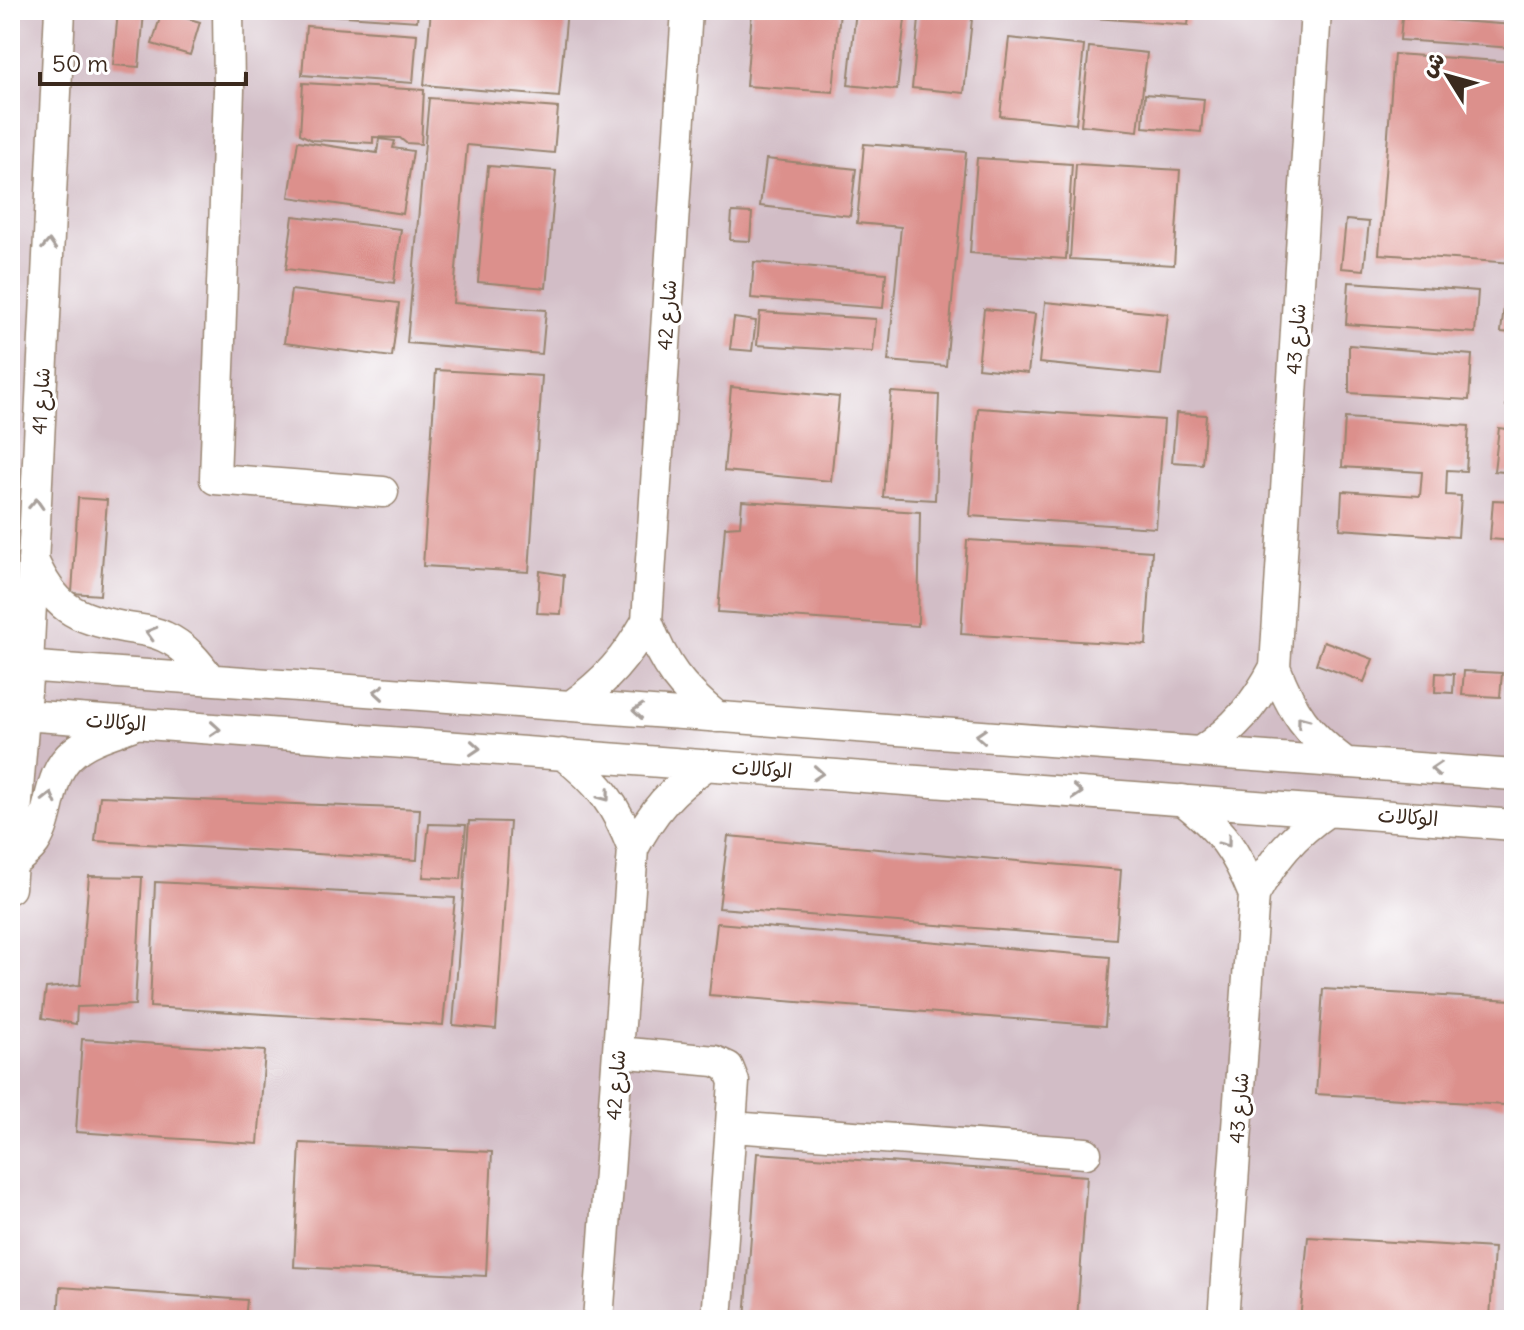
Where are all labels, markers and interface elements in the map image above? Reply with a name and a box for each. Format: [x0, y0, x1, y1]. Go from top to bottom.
scale bar [40, 36, 246, 86]
north arrow [1408, 36, 1488, 116]
text: ش [1414, 46, 1450, 82]
text: 50 m [52, 48, 108, 78]
one-way arrow [40, 238, 57, 251]
street label: شارع 42 [652, 279, 683, 351]
street label: شارع 43 [1281, 303, 1312, 375]
street label: شارع 41 [26, 367, 57, 435]
one-way arrow [27, 497, 44, 510]
one-way arrow [144, 625, 158, 642]
one-way arrow [372, 684, 385, 701]
one-way arrow [631, 703, 644, 720]
street label: الوكالات [85, 707, 147, 737]
one-way arrow [1298, 715, 1312, 730]
one-way arrow [209, 720, 222, 737]
one-way arrow [974, 728, 987, 745]
one-way arrow [469, 739, 482, 756]
street label: الوكالات [731, 754, 793, 784]
one-way arrow [1429, 761, 1442, 778]
one-way arrow [812, 764, 825, 781]
one-way arrow [1071, 783, 1084, 800]
one-way arrow [596, 787, 610, 802]
one-way arrow [40, 792, 57, 805]
street label: الوكالات [1377, 802, 1439, 832]
one-way arrow [1216, 833, 1231, 848]
street label: شارع 42 [601, 1049, 632, 1121]
street label: شارع 43 [1224, 1072, 1255, 1144]

